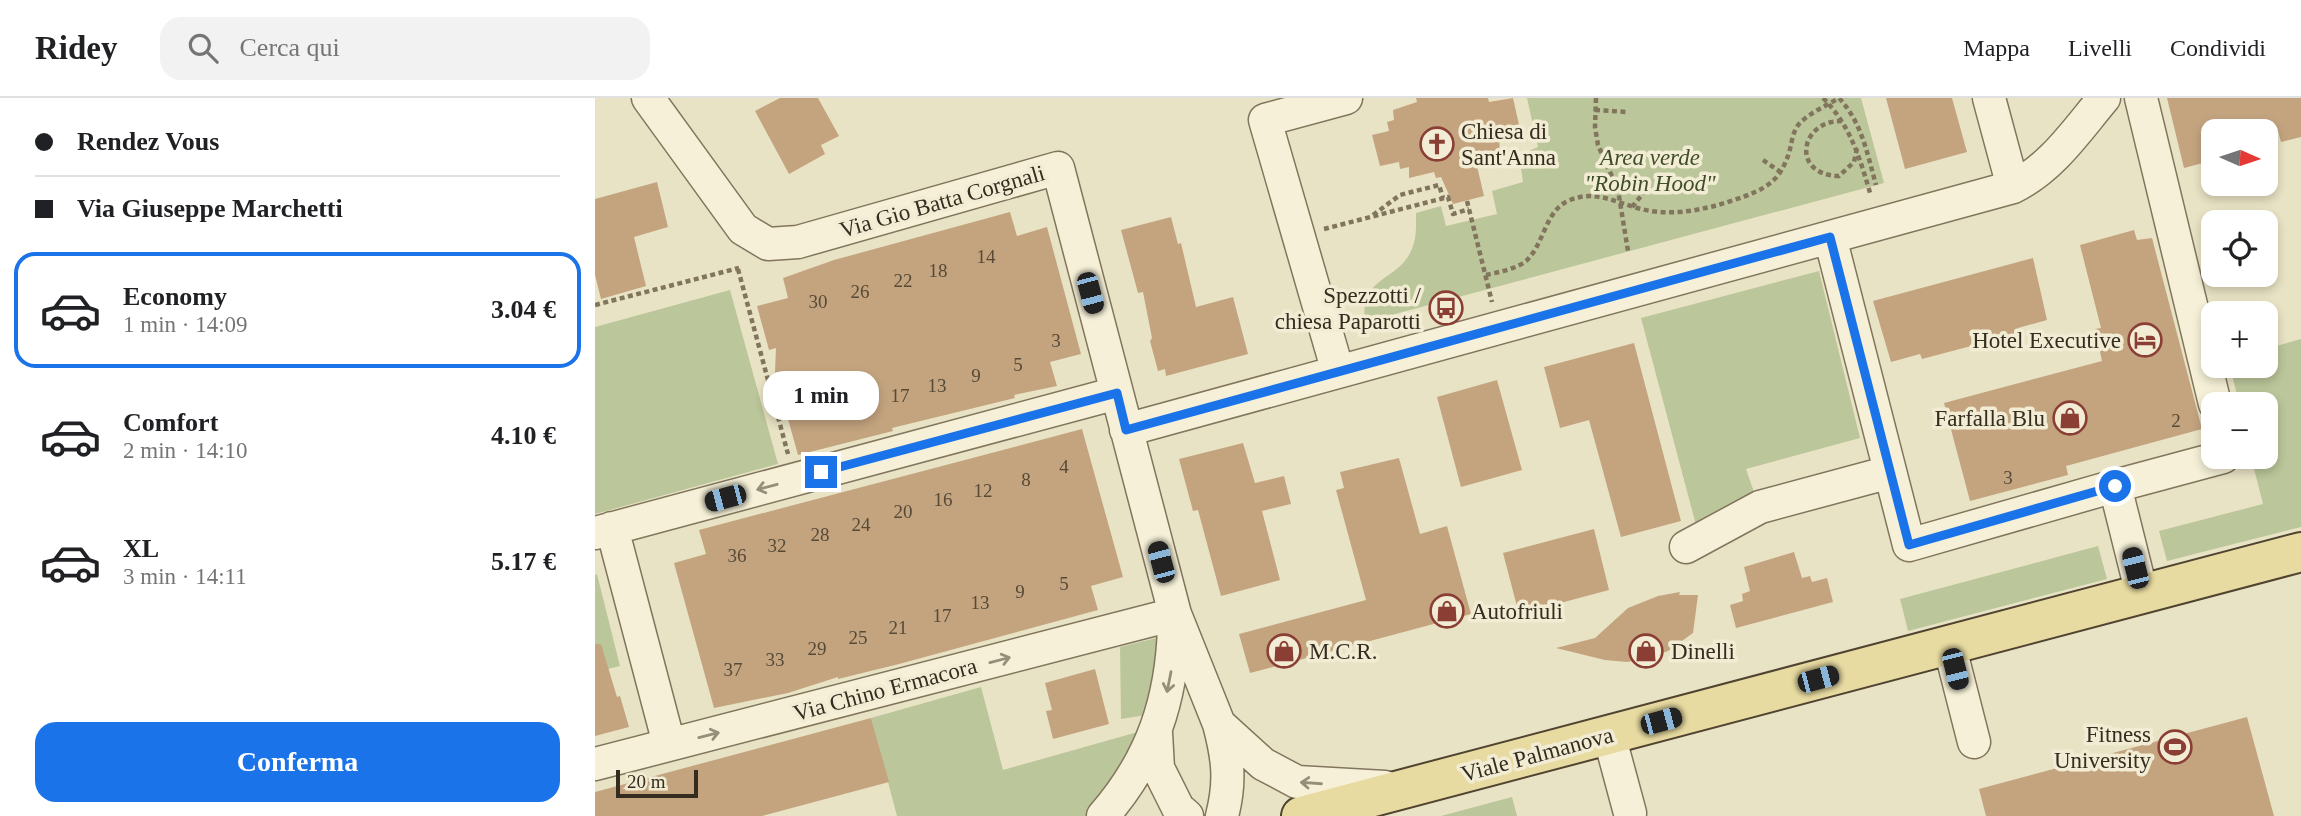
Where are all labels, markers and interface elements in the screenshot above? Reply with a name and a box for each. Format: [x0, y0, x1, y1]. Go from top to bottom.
search box [160, 17, 650, 80]
icon: search [184, 29, 222, 67]
text: Ridey [35, 30, 118, 66]
text: Cerca qui [240, 33, 340, 62]
text: Mappa [1963, 35, 2030, 61]
text: Livelli [2068, 35, 2132, 61]
text: Condividi [2170, 35, 2266, 61]
place label: Chiesa di Sant'Anna [1461, 119, 1556, 170]
north arrow [2201, 119, 2279, 196]
map controls [2201, 119, 2278, 469]
church icon: Chiesa di Sant'Anna [1418, 125, 1456, 163]
text: Rendez Vous [77, 127, 219, 156]
park label: Area verde "Robin Hood" [1584, 145, 1716, 196]
street label: Via Gio Batta Corgnali [837, 160, 1048, 243]
text: Via Giuseppe Marchetti [77, 194, 343, 223]
button: locate [2201, 210, 2278, 287]
house number: 14 [977, 246, 996, 267]
house number: 18 [929, 260, 948, 281]
house number: 22 [894, 270, 913, 291]
car [1075, 270, 1106, 316]
icon: car [39, 279, 102, 342]
house number: 26 [851, 281, 870, 302]
text: Economy [123, 282, 227, 311]
place label: Spezzotti / chiesa Paparotti [1275, 283, 1422, 334]
bus stop icon: Spezzotti / chiesa Paparotti [1427, 289, 1465, 327]
house number: 30 [809, 291, 828, 312]
text: 3.04 € [491, 295, 556, 324]
button: + [2201, 301, 2278, 378]
text: 1 min · 14:09 [123, 312, 248, 337]
hotel icon: Hotel Executive [2126, 321, 2164, 359]
place label: Hotel Executive [1972, 328, 2121, 353]
house number: 3 [1051, 330, 1061, 351]
house number: 5 [1013, 354, 1023, 375]
house number: 9 [971, 365, 981, 386]
callout: 1 min [763, 370, 879, 420]
house number: 13 [928, 375, 947, 396]
text: 1 min [793, 383, 849, 408]
house number: 17 [891, 385, 910, 406]
button: − [2201, 392, 2278, 469]
shop icon: Farfalla Blu [2051, 399, 2089, 437]
icon: car [39, 405, 102, 468]
place label: Farfalla Blu [1935, 406, 2045, 431]
text: Comfort [123, 408, 218, 437]
house number: 2 [2171, 410, 2181, 431]
text: 4.10 € [491, 421, 556, 450]
text: 2 min · 14:10 [123, 438, 248, 463]
route end [805, 456, 837, 488]
house number: 4 [1059, 456, 1069, 477]
house number: 3 [2003, 467, 2013, 488]
house number: 8 [1021, 469, 1031, 490]
route start [2099, 470, 2131, 502]
house number: 12 [974, 480, 993, 501]
one-way arrow [756, 481, 778, 494]
car [702, 482, 749, 514]
house number: 16 [934, 489, 953, 510]
house number: 20 [894, 501, 913, 522]
house number: 24 [852, 514, 871, 535]
house number: 28 [811, 524, 830, 545]
icon: car [39, 531, 102, 594]
text: XL [123, 534, 159, 563]
house number: 32 [768, 535, 787, 556]
car [1146, 539, 1177, 585]
house number: 36 [728, 545, 747, 566]
car [2120, 545, 2151, 591]
text: 5.17 € [491, 547, 556, 576]
text: 3 min · 14:11 [123, 564, 247, 589]
house number: 5 [1059, 573, 1069, 594]
house number: 9 [1015, 581, 1025, 602]
house number: 13 [971, 592, 990, 613]
shop icon: Autofriuli [1428, 592, 1466, 630]
place label: Autofriuli [1471, 599, 1563, 624]
house number: 17 [933, 605, 952, 626]
house number: 21 [889, 617, 908, 638]
house number: 25 [849, 627, 868, 648]
shop icon: M.C.R. [1265, 632, 1303, 670]
shop icon: Dinelli [1627, 632, 1665, 670]
house number: 29 [808, 638, 827, 659]
place label: M.C.R. [1309, 639, 1377, 664]
place label: Dinelli [1671, 639, 1735, 664]
car [1940, 646, 1971, 692]
house number: 33 [766, 649, 785, 670]
one-way arrow [989, 652, 1011, 665]
street label: Via Chino Ermacora [791, 653, 980, 726]
house number: 37 [724, 659, 743, 680]
car [1795, 663, 1842, 695]
one-way arrow [1162, 670, 1176, 693]
car [1638, 705, 1685, 737]
button: Conferma [35, 722, 560, 802]
street label: Viale Palmanova [1458, 722, 1616, 787]
place label: Fitness University [2054, 722, 2151, 773]
one-way arrow [697, 728, 719, 741]
sports icon: Fitness University [2156, 728, 2194, 766]
scale bar [616, 767, 698, 799]
text: 20 m [627, 771, 666, 792]
one-way arrow [1300, 776, 1323, 789]

